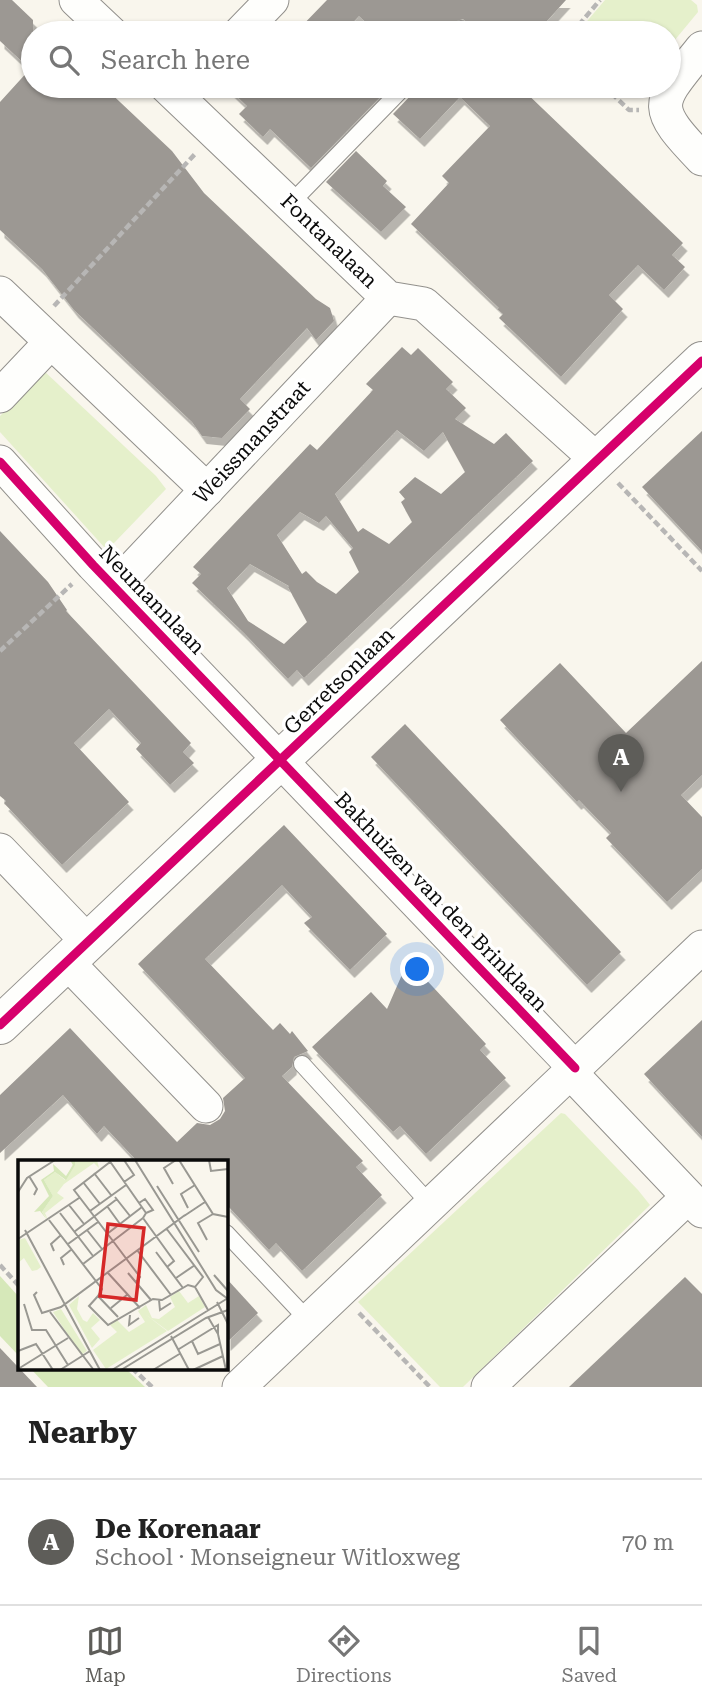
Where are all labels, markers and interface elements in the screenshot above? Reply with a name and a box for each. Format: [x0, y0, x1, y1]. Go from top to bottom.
search box [21, 21, 681, 98]
icon: search [45, 41, 83, 79]
text: Search here [101, 45, 250, 75]
street label: Fontanalaan [276, 189, 383, 293]
street label: Weissmanstraat [189, 376, 315, 508]
street label: Neumannlaan [94, 541, 210, 659]
street label: Gerretsonlaan [279, 622, 399, 739]
pin: A [598, 734, 644, 792]
street label: Bakhuizen van den Brinklaan [330, 787, 553, 1017]
your location [400, 952, 434, 986]
inset map [18, 1160, 228, 1370]
text: Nearby [28, 1415, 137, 1450]
text: De Korenaar [95, 1514, 261, 1544]
text: A [43, 1529, 59, 1556]
text: 70 m [621, 1529, 674, 1556]
text: School · Monseigneur Witloxweg [95, 1544, 460, 1571]
tab: Map [85, 1622, 126, 1687]
tab: Directions [296, 1622, 392, 1687]
tab: Saved [562, 1622, 617, 1687]

